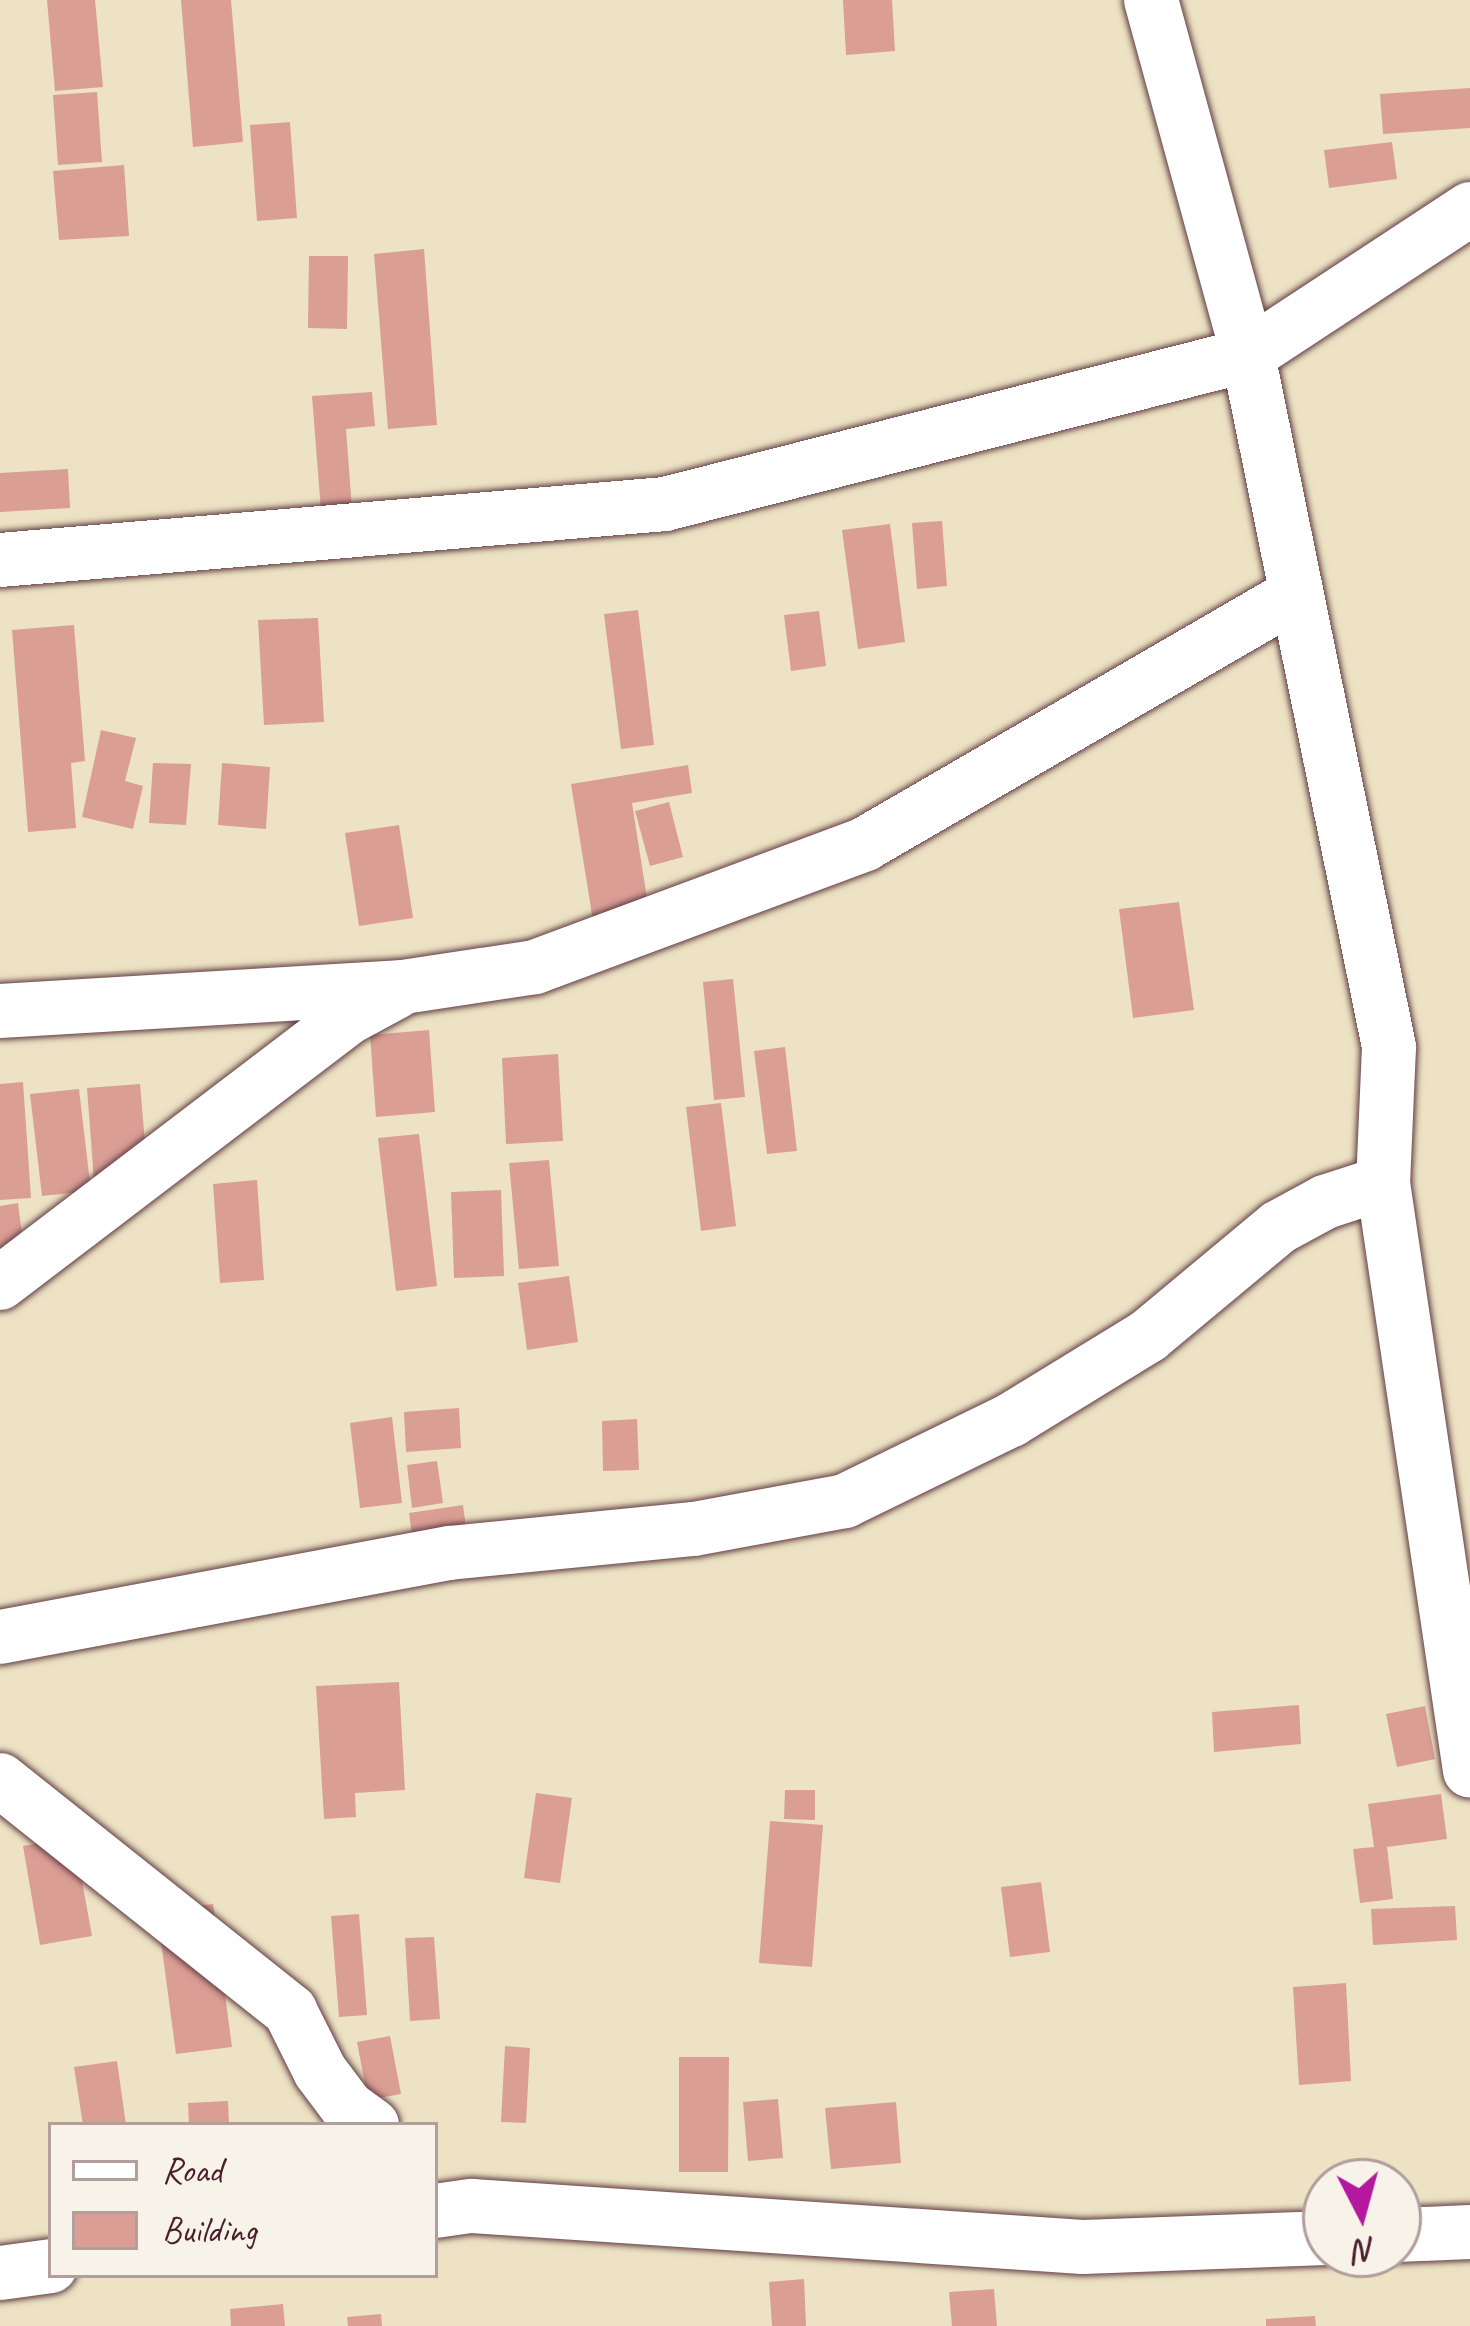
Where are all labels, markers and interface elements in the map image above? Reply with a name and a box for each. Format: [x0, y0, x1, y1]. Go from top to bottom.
legend [48, 2122, 438, 2278]
text: Road [162, 2147, 222, 2193]
north arrow [1302, 2158, 1422, 2278]
text: Building [162, 2207, 257, 2253]
text: N [1353, 2229, 1378, 2273]

